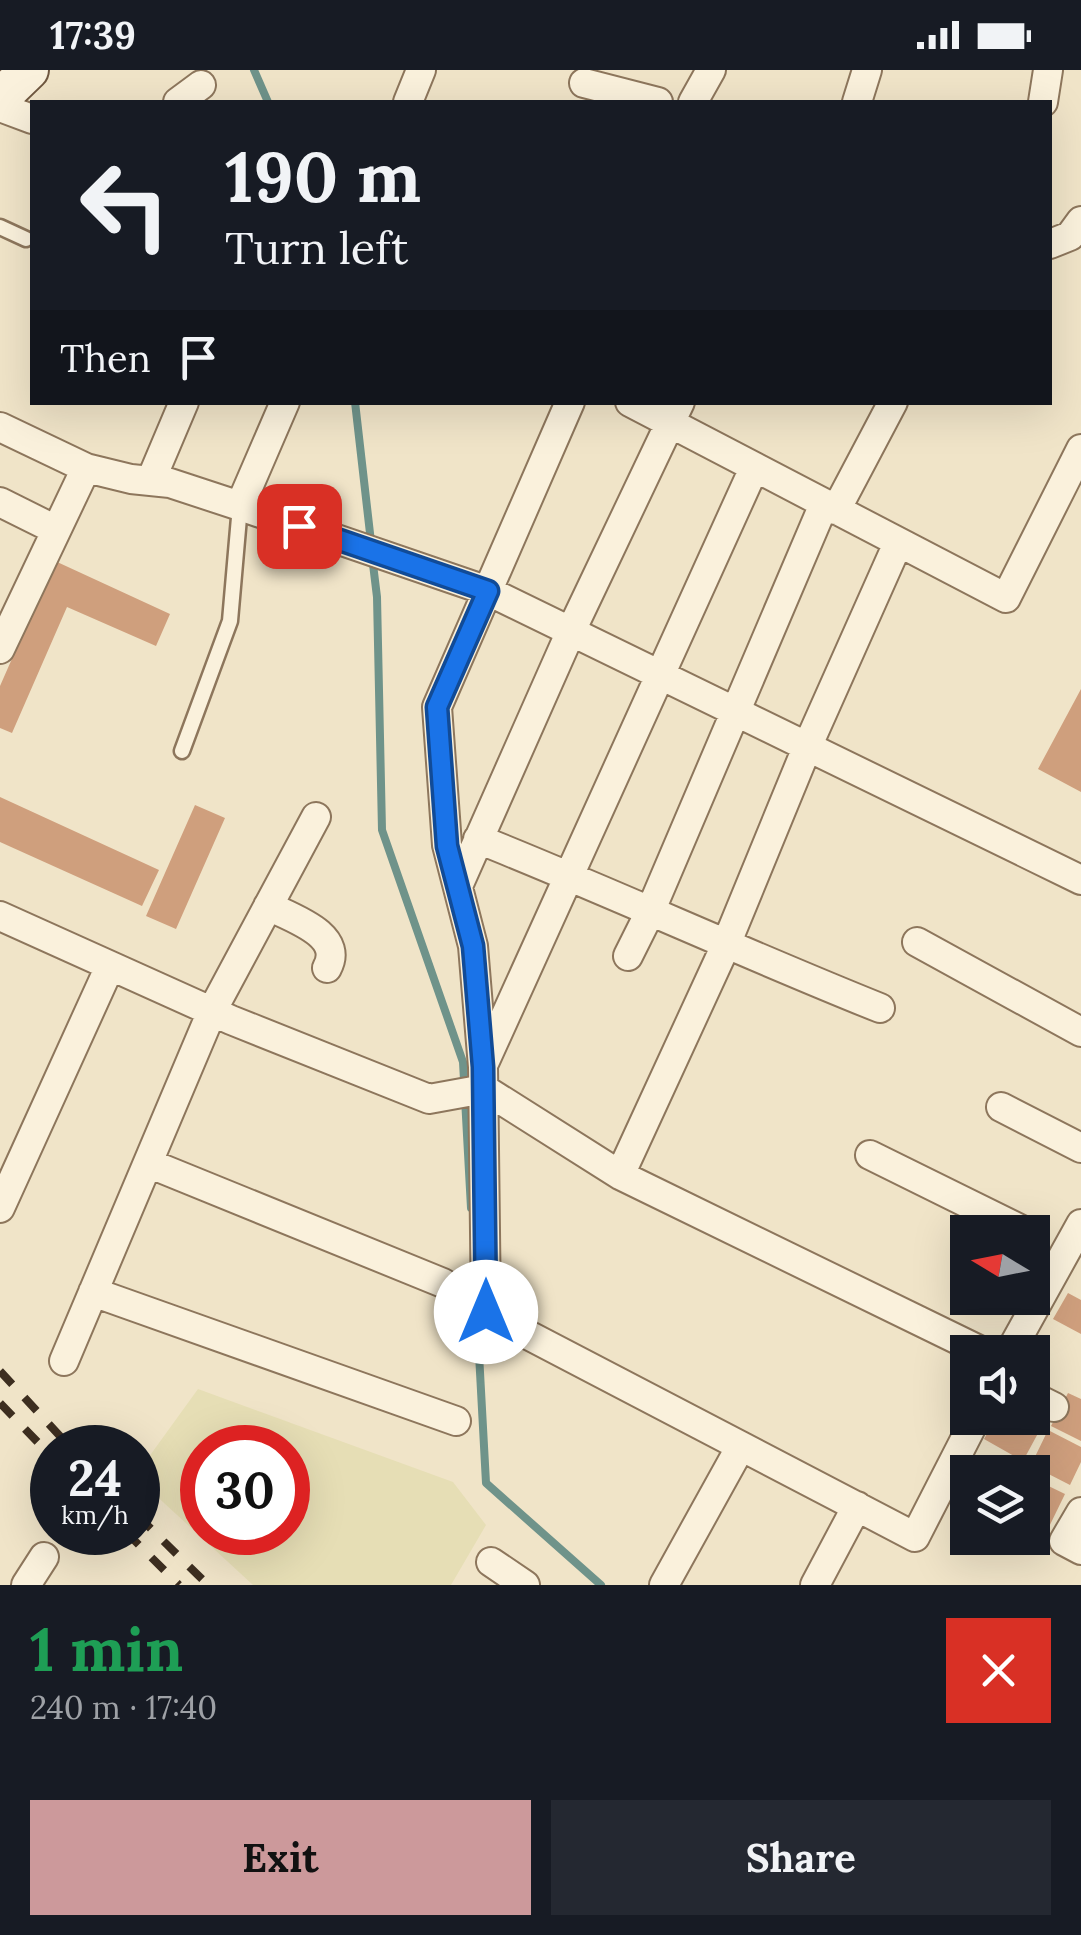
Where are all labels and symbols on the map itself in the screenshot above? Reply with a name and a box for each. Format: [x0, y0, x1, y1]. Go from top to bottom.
pin [257, 484, 342, 569]
north arrow [950, 1215, 1050, 1315]
position arrow [434, 1260, 538, 1364]
speed limit sign: 30 [180, 1425, 310, 1555]

